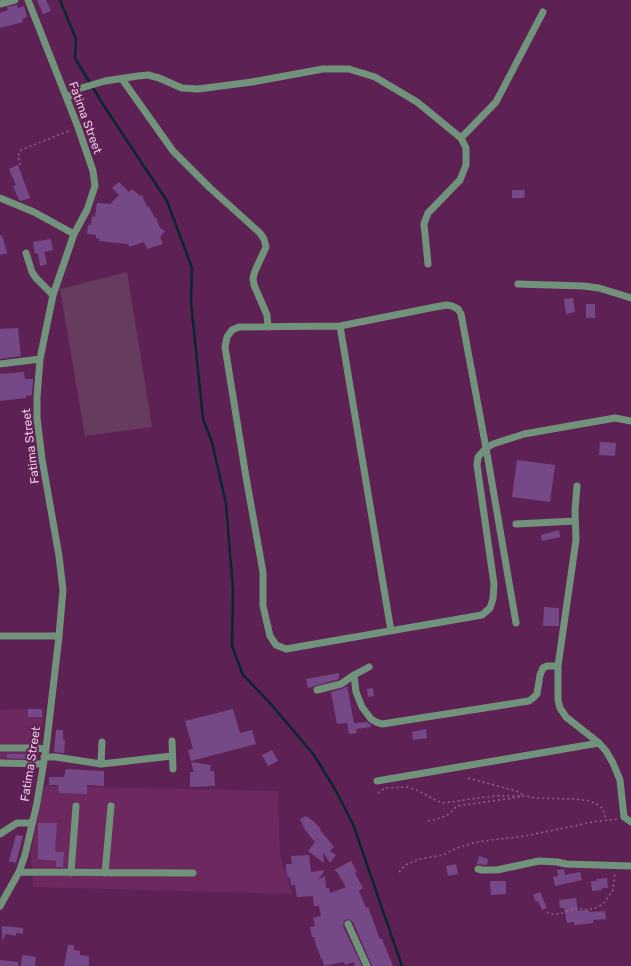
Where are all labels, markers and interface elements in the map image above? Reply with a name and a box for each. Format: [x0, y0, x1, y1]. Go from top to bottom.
street label: Fatima Street [65, 80, 105, 156]
street label: Fatima Street [19, 408, 43, 484]
street label: Fatima Street [18, 725, 44, 803]

